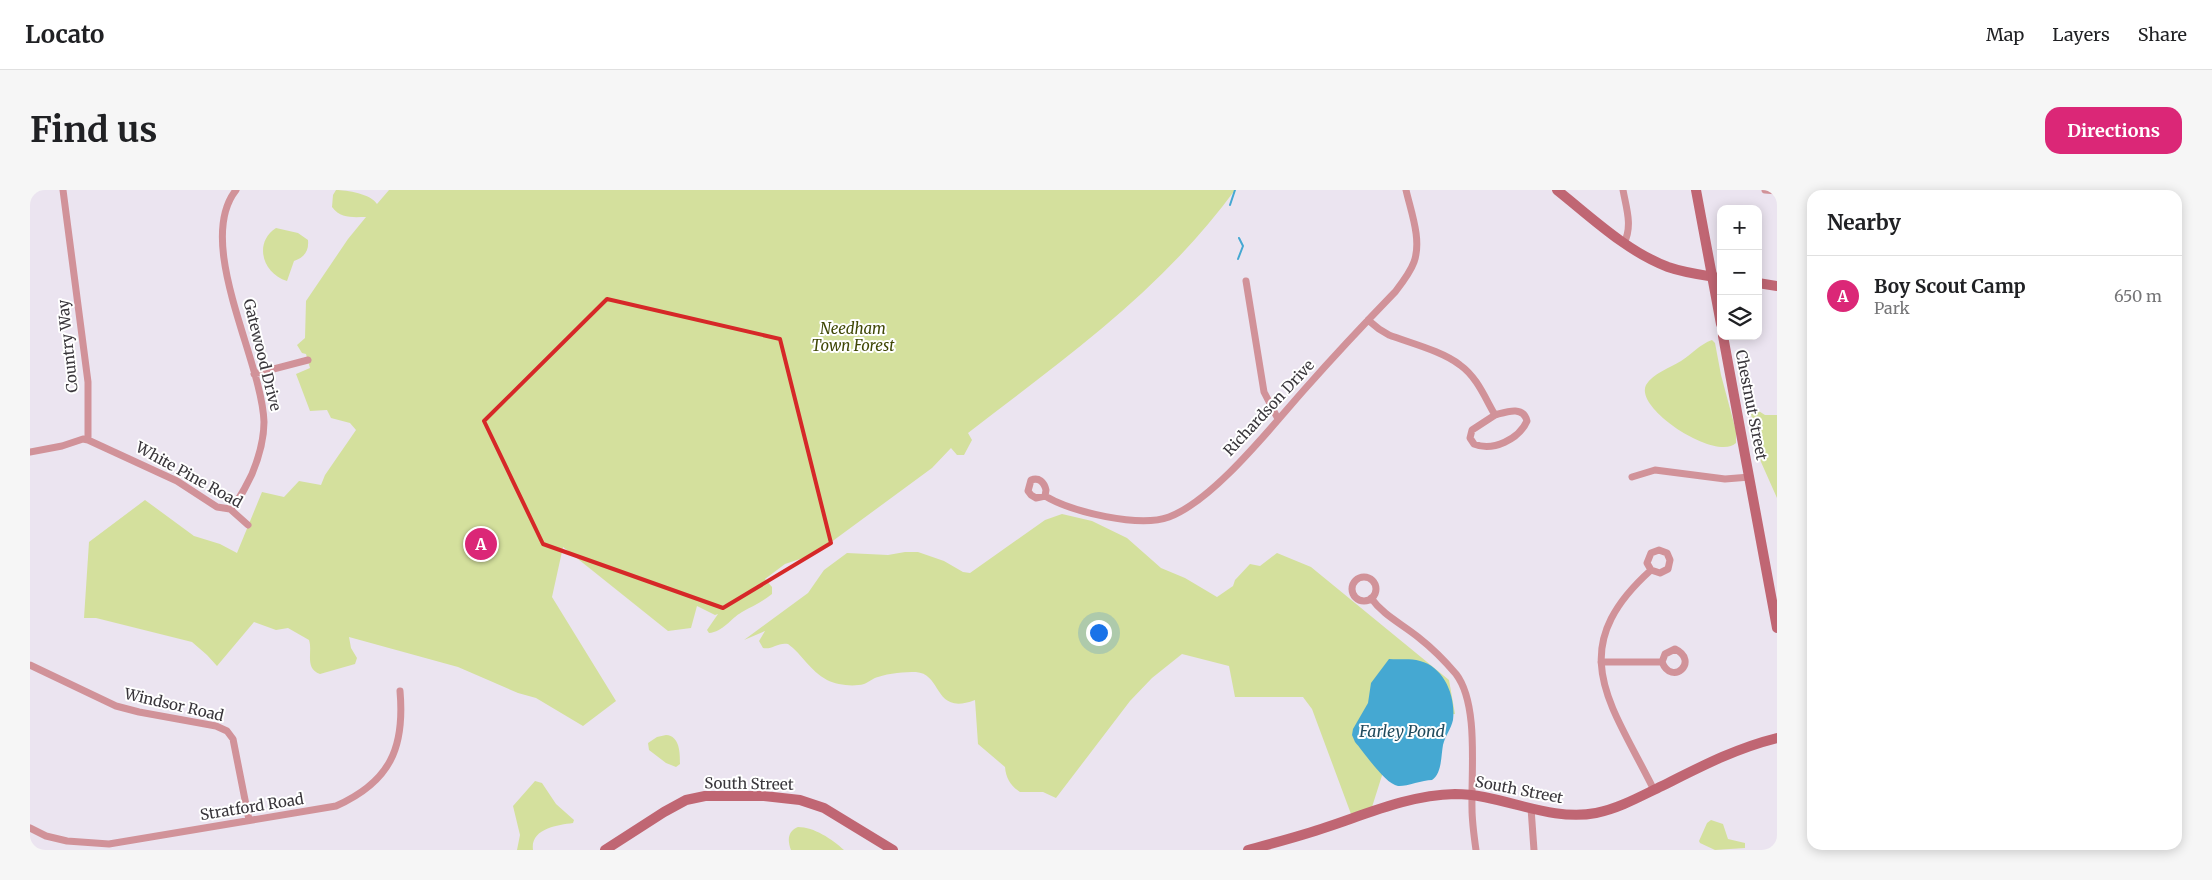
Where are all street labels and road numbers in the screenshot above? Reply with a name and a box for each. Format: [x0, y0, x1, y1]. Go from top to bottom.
street label: Gatewood Drive [239, 297, 286, 413]
street label: Country Way [53, 298, 82, 394]
street label: Chestnut Street [1731, 348, 1772, 462]
street label: Richardson Drive [1219, 356, 1318, 460]
street label: White Pine Road [132, 437, 246, 512]
street label: Windsor Road [122, 684, 226, 725]
street label: South Street [1474, 772, 1565, 807]
street label: South Street [704, 773, 794, 794]
street label: Stratford Road [199, 789, 305, 824]

